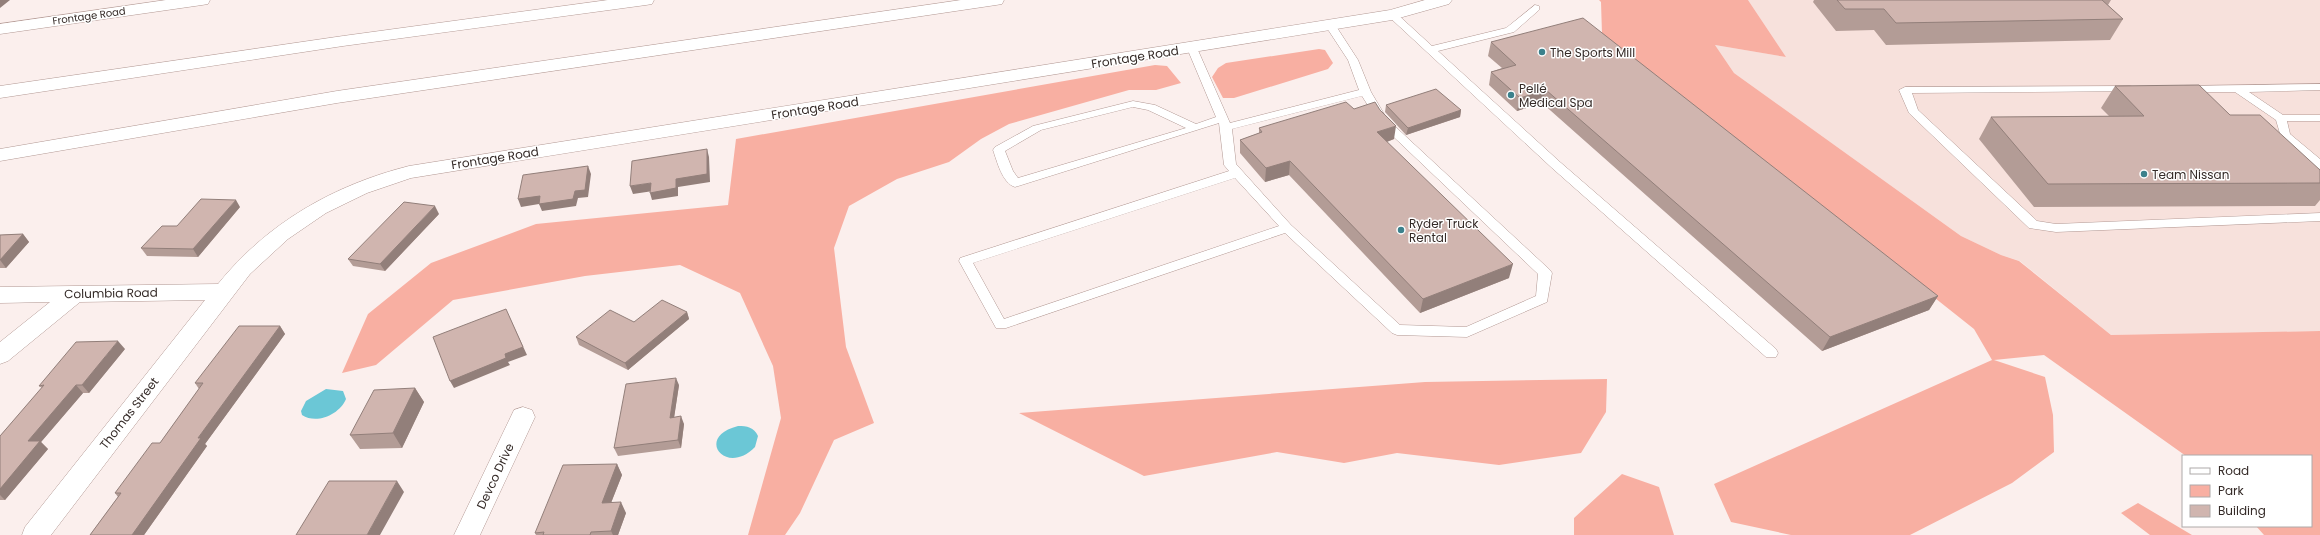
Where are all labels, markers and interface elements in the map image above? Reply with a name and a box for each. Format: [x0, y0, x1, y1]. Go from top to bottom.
street label: Frontage Road [52, 3, 126, 29]
street label: Frontage Road [1090, 42, 1180, 72]
place label: The Sports Mill [1550, 44, 1635, 61]
marker: The Sports Mill [1537, 47, 1547, 57]
place label: Pellé Medical Spa [1519, 80, 1593, 111]
marker: Pellé Medical Spa [1506, 90, 1516, 100]
street label: Frontage Road [770, 93, 860, 123]
street label: Frontage Road [450, 143, 540, 173]
place label: Team Nissan [2152, 166, 2229, 183]
marker: Team Nissan [2139, 169, 2149, 179]
place label: Ryder Truck Rental [1409, 215, 1479, 246]
marker: Ryder Truck Rental [1396, 225, 1406, 235]
street label: Columbia Road [64, 284, 158, 302]
street label: Thomas Street [96, 374, 162, 452]
street label: Devco Drive [472, 440, 518, 512]
legend [2182, 455, 2312, 527]
text: Road [2218, 462, 2249, 479]
text: Park [2218, 482, 2245, 499]
text: Building [2218, 502, 2266, 519]

